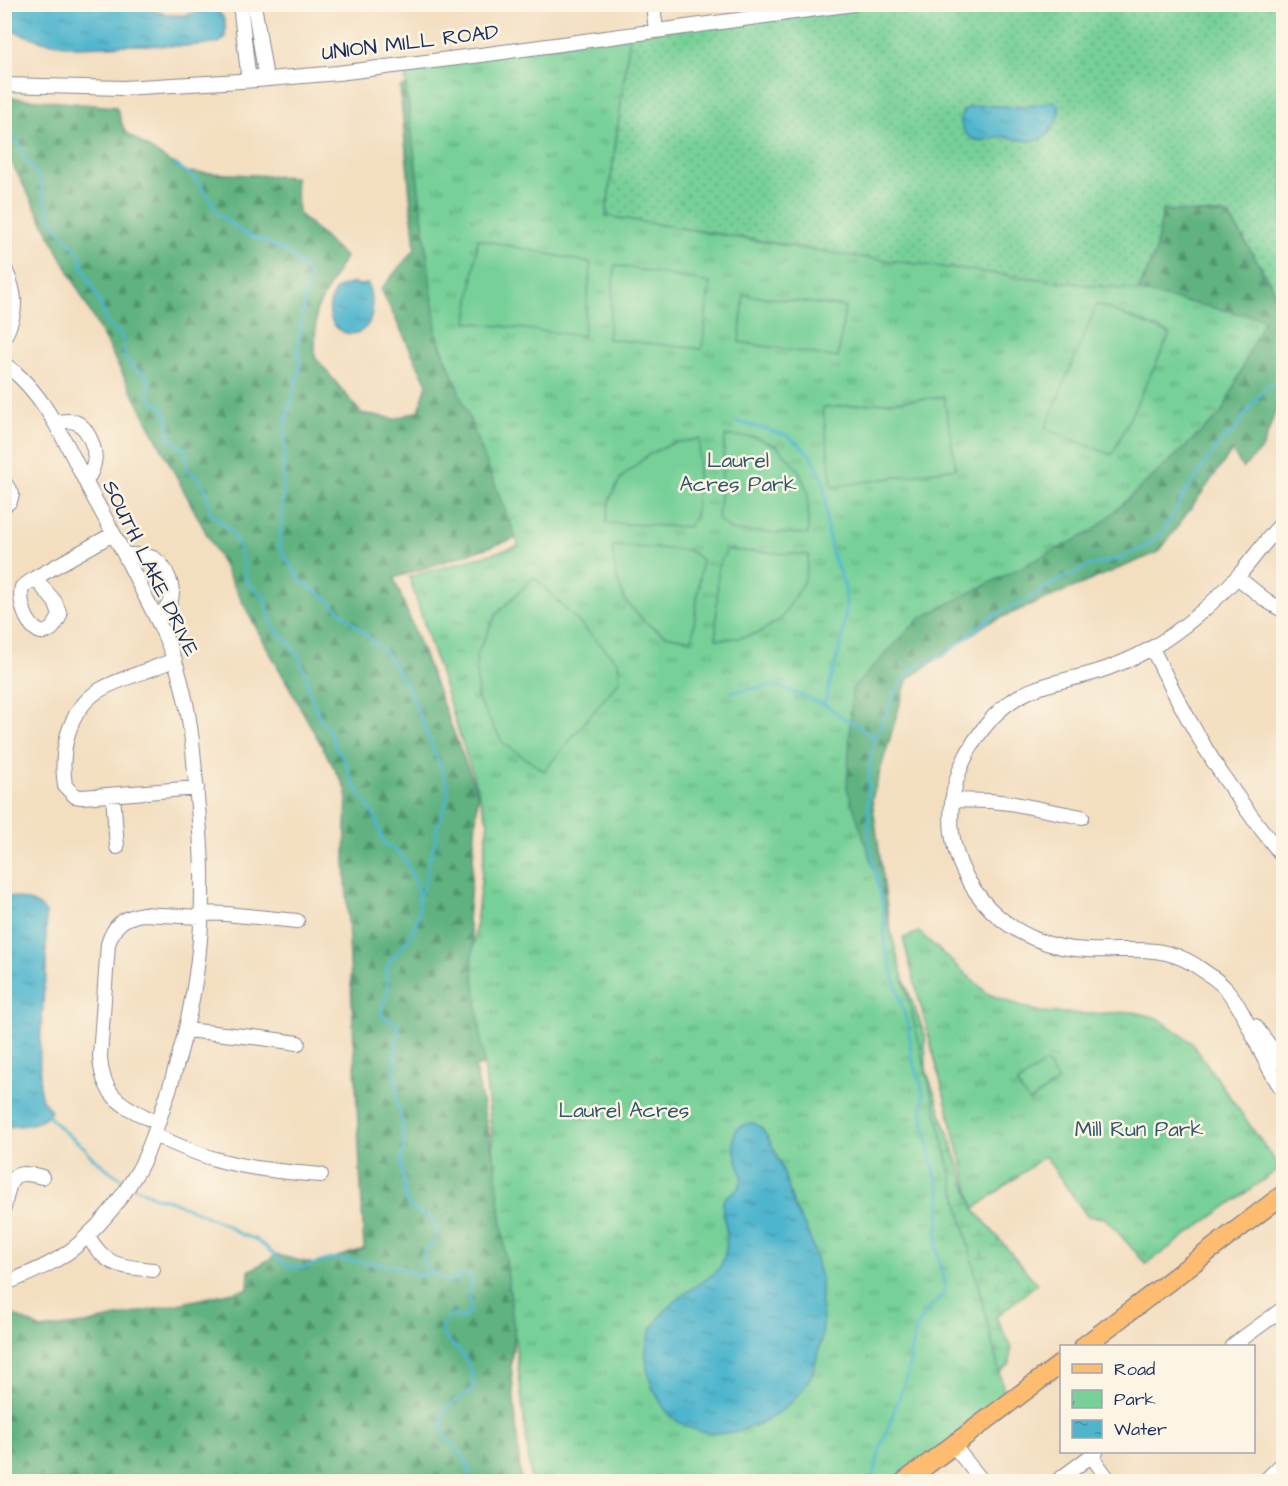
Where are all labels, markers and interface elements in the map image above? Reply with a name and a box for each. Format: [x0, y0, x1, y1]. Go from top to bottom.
street label: UNION MILL ROAD [320, 17, 501, 68]
park label: Laurel Acres Park [679, 446, 797, 499]
street label: SOUTH LAKE DRIVE [95, 475, 206, 662]
park label: Laurel Acres [559, 1096, 689, 1125]
park label: Mill Run Park [1075, 1115, 1203, 1144]
legend [1060, 1345, 1255, 1453]
text: Road [1114, 1357, 1155, 1382]
text: Park [1114, 1387, 1156, 1412]
text: Water [1114, 1417, 1167, 1442]

